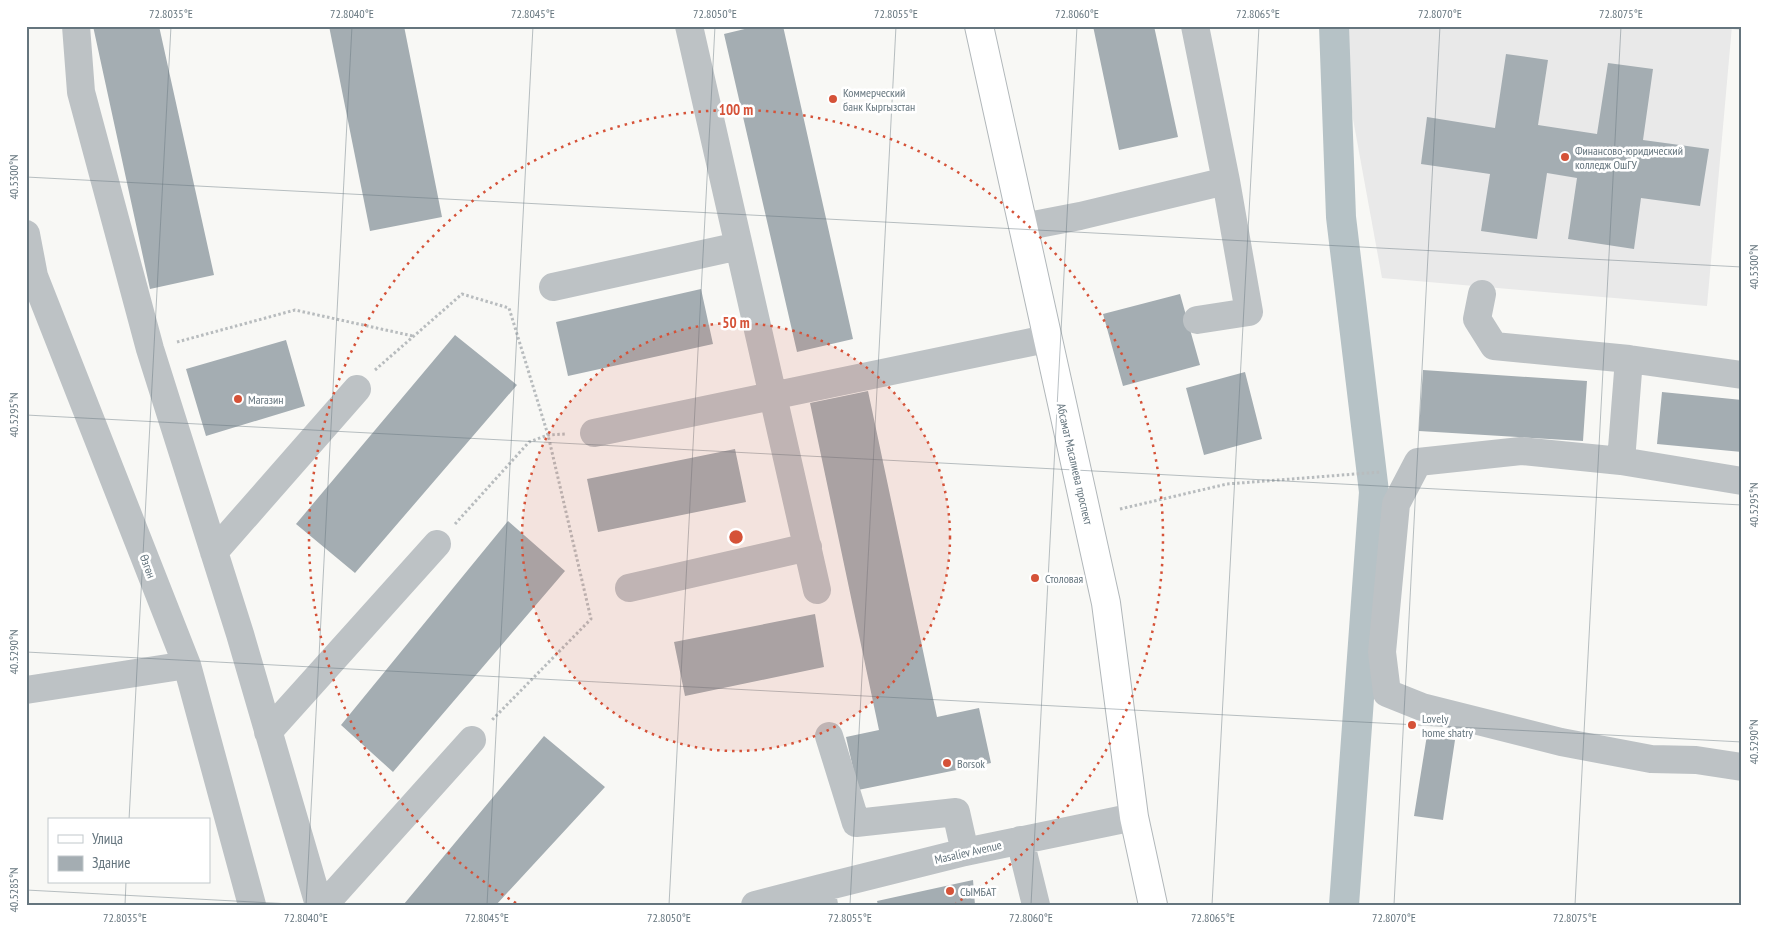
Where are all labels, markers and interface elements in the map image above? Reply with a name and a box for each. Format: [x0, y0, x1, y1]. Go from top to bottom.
text: 72.8035°E [149, 6, 193, 21]
text: 72.8040°E [330, 6, 374, 21]
text: 72.8045°E [511, 6, 555, 21]
text: 72.8050°E [693, 6, 737, 21]
text: 72.8055°E [874, 6, 918, 21]
text: 72.8060°E [1055, 6, 1099, 21]
text: 72.8065°E [1236, 6, 1280, 21]
text: 72.8070°E [1418, 6, 1462, 21]
text: 72.8075°E [1599, 6, 1643, 21]
place label: Коммерческий банк Кыргызстан [843, 85, 915, 114]
marker: Коммерческий банк Кыргызстан [827, 93, 839, 105]
text: 100 m [719, 100, 753, 119]
place label: Финансово-юридический колледж ОшГУ [1575, 143, 1683, 172]
marker: Финансово-юридический колледж ОшГУ [1559, 151, 1571, 163]
text: 40.5300°N [6, 154, 21, 200]
text: 40.5300°N [1746, 244, 1761, 290]
text: 50 m [722, 313, 750, 332]
text: 40.5295°N [6, 392, 21, 438]
place label: Магазин [248, 392, 283, 407]
marker: Магазин [232, 393, 244, 405]
street label: Абсамат Масалиева проспект [1054, 402, 1096, 526]
text: 40.5295°N [1746, 482, 1761, 528]
centre of rings [727, 528, 745, 546]
street label: Өзгөн [137, 552, 159, 580]
place label: Столовая [1045, 571, 1083, 586]
marker: Столовая [1029, 572, 1041, 584]
text: 40.5290°N [6, 629, 21, 675]
place label: Lovely home shatry [1422, 711, 1474, 740]
marker: Lovely home shatry [1406, 719, 1418, 731]
text: 40.5290°N [1746, 719, 1761, 765]
place label: Borsok [957, 756, 985, 771]
marker: Borsok [941, 757, 953, 769]
legend [48, 818, 210, 884]
text: Улица [92, 829, 123, 848]
street label: Masaliev Avenue [933, 837, 1003, 867]
text: Здание [92, 853, 130, 872]
text: 40.5285°N [6, 867, 21, 913]
place label: СЫМБАТ [960, 884, 997, 899]
marker: СЫМБАТ [944, 885, 956, 897]
text: 72.8035°E [103, 910, 147, 925]
text: 72.8040°E [284, 910, 328, 925]
text: 72.8045°E [465, 910, 509, 925]
text: 72.8050°E [647, 910, 691, 925]
text: 72.8055°E [828, 910, 872, 925]
text: 72.8060°E [1009, 910, 1053, 925]
text: 72.8065°E [1191, 910, 1235, 925]
text: 72.8070°E [1372, 910, 1416, 925]
text: 72.8075°E [1553, 910, 1597, 925]

